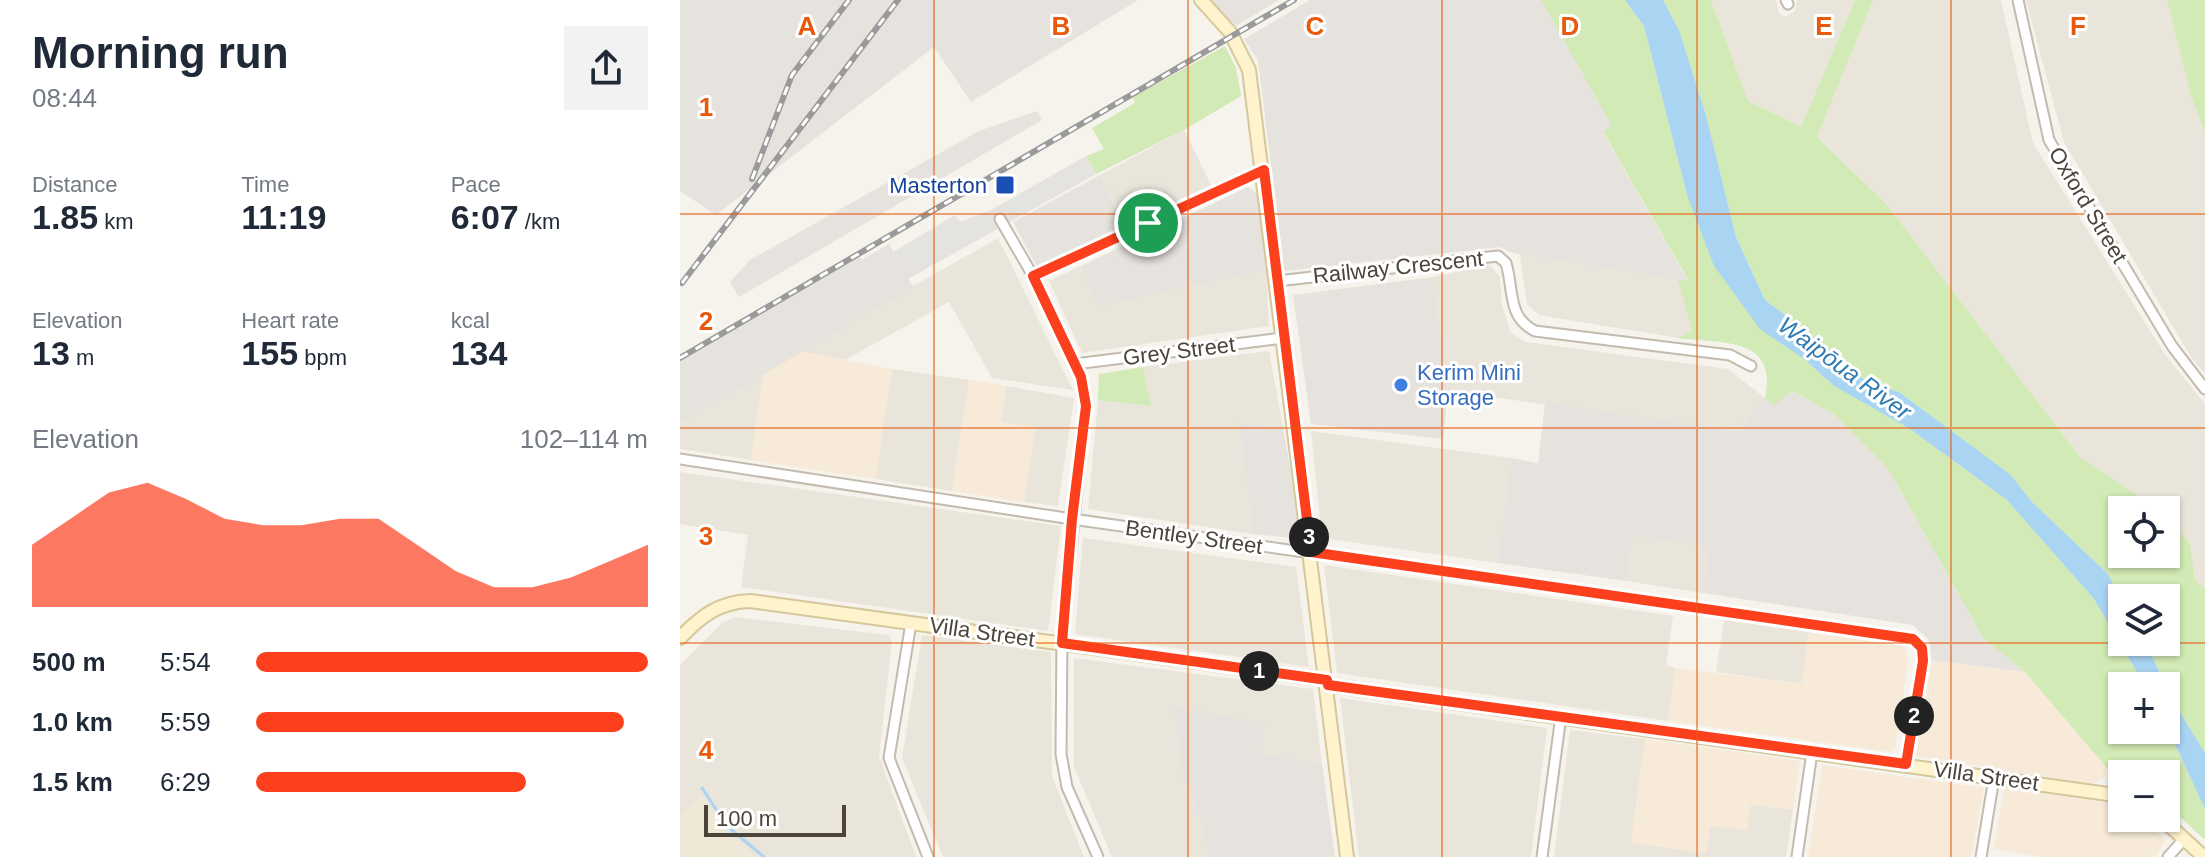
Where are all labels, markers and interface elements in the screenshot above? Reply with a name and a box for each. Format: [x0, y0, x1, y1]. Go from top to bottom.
text: A [798, 11, 817, 41]
text: B [1052, 11, 1070, 41]
text: C [1306, 11, 1325, 41]
text: D [1561, 11, 1579, 41]
text: E [1815, 11, 1833, 41]
text: F [2070, 11, 2086, 41]
button: share [564, 26, 648, 110]
text: Morning run [32, 28, 289, 77]
text: 08:44 [32, 83, 97, 113]
text: 1 [699, 92, 713, 122]
street label: Oxford Street [2044, 142, 2132, 268]
text: Distance [32, 172, 118, 197]
text: Time [241, 172, 289, 197]
text: Pace [451, 172, 501, 197]
place label: Masterton [889, 173, 987, 198]
marker: Masterton [994, 174, 1016, 196]
pin [1114, 189, 1182, 257]
text: 1.85 [32, 198, 98, 236]
text: 11:19 [241, 198, 326, 236]
text: 6:07 [451, 198, 519, 236]
icon: arrive [1126, 201, 1170, 245]
text: km [98, 209, 134, 234]
text: /km [519, 209, 560, 234]
street label: Railway Crescent [1312, 246, 1484, 288]
text: 2 [699, 306, 713, 336]
text: Elevation [32, 308, 123, 333]
text: Heart rate [241, 308, 339, 333]
text: kcal [451, 308, 490, 333]
water label: Waipōua River [1774, 311, 1917, 426]
street label: Grey Street [1122, 332, 1236, 370]
text: 13 [32, 334, 70, 372]
text: 155 [241, 334, 298, 372]
text: 134 [451, 334, 507, 372]
text: m [70, 345, 94, 370]
text: bpm [298, 345, 347, 370]
place label: Kerim Mini Storage [1417, 360, 1521, 410]
marker: Kerim Mini Storage [1392, 376, 1410, 394]
text: Elevation [32, 424, 139, 454]
text: 102–114 m [520, 424, 648, 454]
map controls [2108, 496, 2180, 832]
button: locate [2108, 496, 2180, 568]
street label: Bentley Street [1124, 515, 1264, 559]
pin: 3 [1289, 517, 1329, 557]
text: 3 [699, 521, 713, 551]
text: 3 [1303, 524, 1315, 549]
button: layers [2108, 584, 2180, 656]
street label: Villa Street [928, 612, 1036, 652]
text: 500 m [32, 647, 106, 677]
text: 5:54 [160, 647, 211, 677]
pin: 1 [1239, 651, 1279, 691]
text: 1 [1253, 658, 1265, 683]
button: + [2108, 672, 2180, 744]
pin: 2 [1894, 696, 1934, 736]
text: 2 [1908, 703, 1920, 728]
text: 1.0 km [32, 707, 113, 737]
text: 5:59 [160, 707, 211, 737]
text: 4 [699, 735, 714, 765]
street label: Villa Street [1932, 756, 2040, 796]
button: − [2108, 760, 2180, 832]
text: 1.5 km [32, 767, 113, 797]
text: 6:29 [160, 767, 211, 797]
scale bar [704, 801, 846, 837]
text: 100 m [716, 806, 777, 831]

